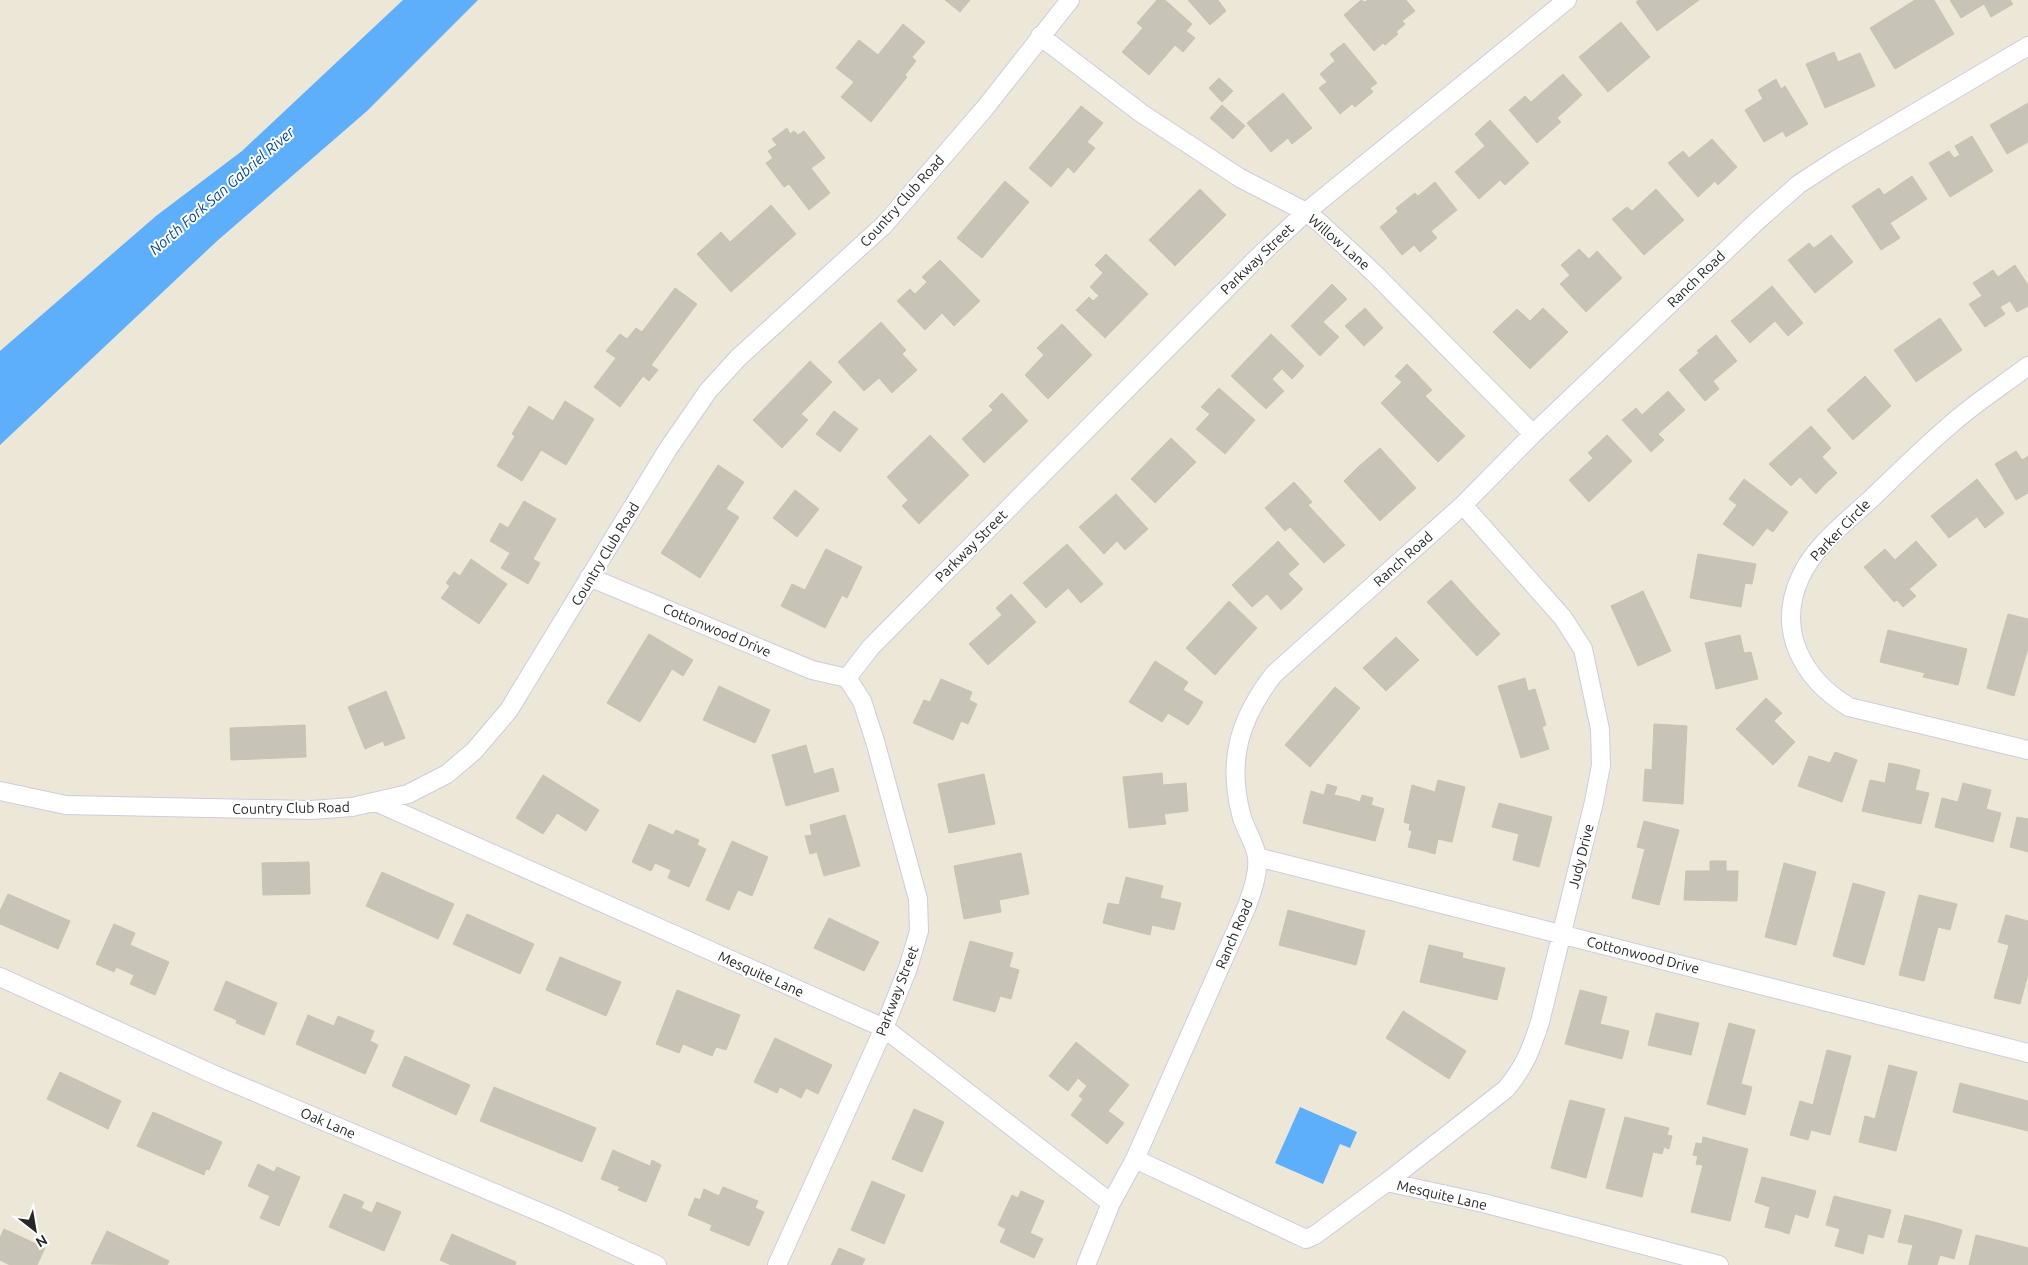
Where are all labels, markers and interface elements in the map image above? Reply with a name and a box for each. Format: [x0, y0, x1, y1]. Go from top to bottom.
water label: North Fork San Gabriel River [146, 122, 298, 258]
street label: Country Club Road [857, 152, 947, 250]
street label: Willow Lane [1305, 211, 1373, 273]
street label: Parkway Street [1217, 220, 1297, 298]
street label: Ranch Road [1664, 248, 1728, 310]
street label: Parker Circle [1807, 496, 1873, 564]
street label: Country Club Road [568, 499, 642, 609]
street label: Parkway Street [932, 506, 1011, 585]
street label: Ranch Road [1370, 528, 1436, 590]
street label: Cottonwood Drive [661, 600, 773, 660]
street label: Country Club Road [232, 799, 350, 817]
street label: Judy Drive [1565, 822, 1597, 890]
street label: Ranch Road [1212, 897, 1256, 971]
street label: Cottonwood Drive [1585, 933, 1701, 977]
street label: Parkway Street [873, 943, 922, 1038]
street label: Mesquite Lane [716, 948, 806, 1000]
street label: Oak Lane [298, 1104, 358, 1142]
street label: Mesquite Lane [1395, 1177, 1489, 1213]
north arrow [10, 1205, 60, 1255]
text: N [33, 1232, 50, 1251]

